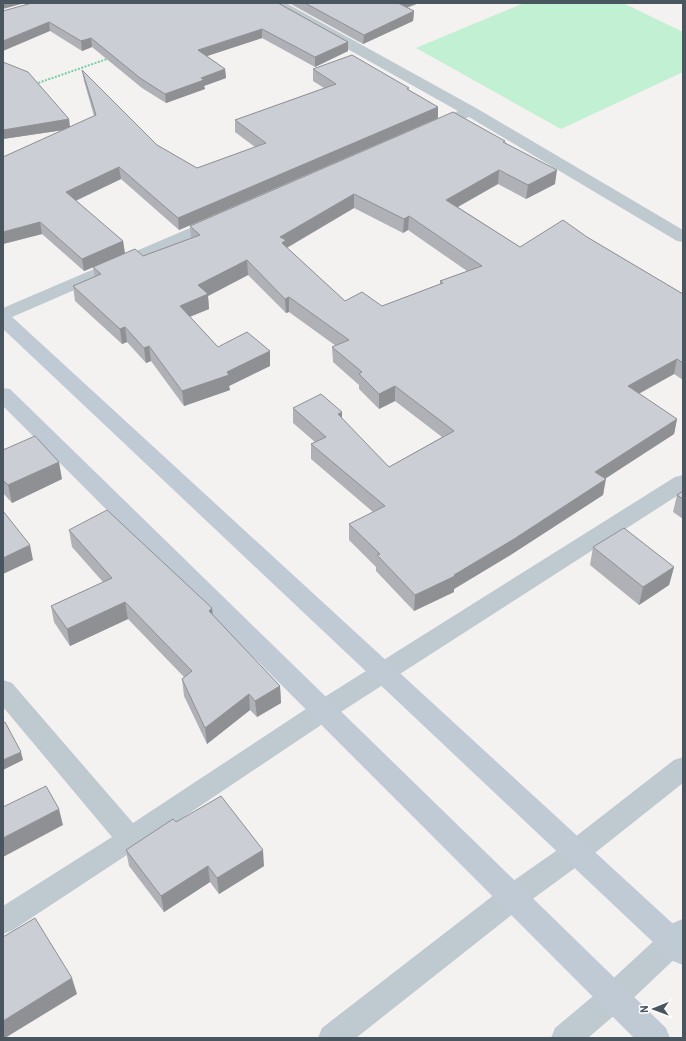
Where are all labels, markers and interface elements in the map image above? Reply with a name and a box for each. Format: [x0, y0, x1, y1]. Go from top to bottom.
north arrow [634, 989, 674, 1029]
text: N [637, 1005, 650, 1013]

